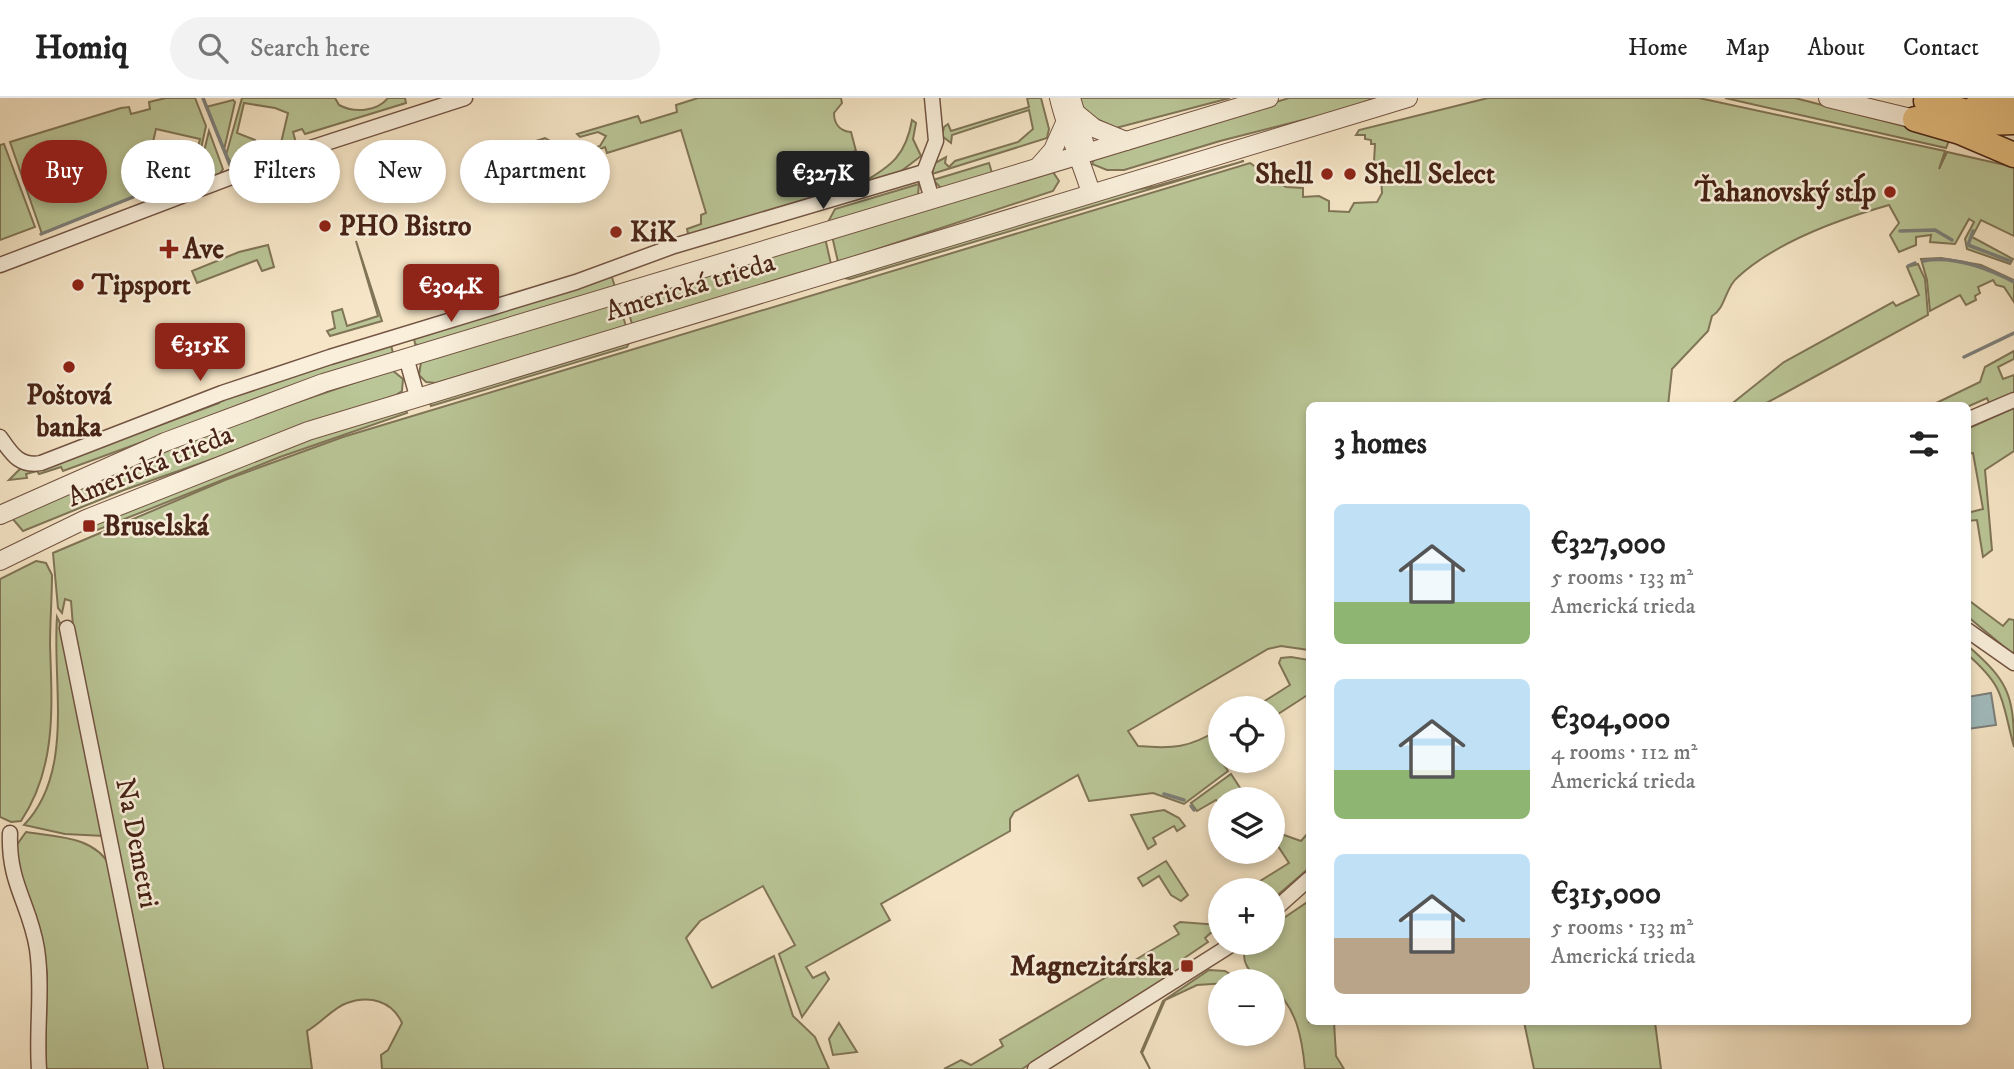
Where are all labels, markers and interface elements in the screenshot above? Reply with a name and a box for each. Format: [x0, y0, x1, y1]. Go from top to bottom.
search box [170, 17, 660, 80]
text: Homiq [35, 28, 128, 69]
icon: search [194, 29, 232, 67]
text: Search here [250, 32, 370, 65]
text: Home [1628, 33, 1687, 63]
text: Map [1725, 33, 1770, 63]
text: About [1808, 33, 1865, 63]
text: Contact [1903, 33, 1979, 63]
chip: Buy [21, 140, 107, 203]
chip: Rent [121, 140, 215, 203]
chip: Filters [229, 140, 340, 203]
chip: New [354, 140, 446, 203]
chip: Apartment [460, 140, 610, 203]
pin: €327K [774, 152, 872, 211]
place label: Shell [1255, 157, 1314, 192]
place label: Shell Select [1364, 157, 1495, 192]
text: €327K [792, 159, 854, 188]
marker: Shell [1319, 166, 1335, 182]
marker: Shell Select [1342, 166, 1358, 182]
place label: Ťahanovský stĺp [1694, 173, 1876, 210]
marker: Ťahanovský stĺp [1882, 184, 1898, 200]
place label: PHO Bistro [339, 209, 472, 244]
place label: KiK [630, 215, 678, 250]
marker: PHO Bistro [317, 218, 333, 234]
marker: KiK [608, 224, 624, 240]
place label: Ave [182, 232, 225, 267]
marker: Ave [161, 241, 177, 257]
street label: Americká trieda [601, 245, 779, 329]
pin: €304K [402, 264, 500, 324]
place label: Tipsport [91, 268, 191, 303]
text: €304K [419, 272, 483, 301]
marker: Tipsport [70, 277, 86, 293]
pin: €315K [151, 324, 249, 383]
text: €315K [171, 331, 229, 360]
marker: Poštová banka [61, 359, 77, 375]
place label: Poštová banka [26, 378, 113, 445]
street label: Americká trieda [62, 417, 238, 515]
icon: filters [1905, 425, 1943, 463]
text: 3 homes [1334, 426, 1427, 463]
place label: Bruselská [103, 509, 210, 544]
marker: Bruselská [81, 518, 97, 534]
text: €327,000 [1551, 526, 1666, 563]
icon: home [1390, 532, 1474, 616]
text: 5 rooms · 133 m² [1551, 563, 1693, 592]
text: Americká trieda [1551, 592, 1696, 621]
map controls [1208, 696, 1285, 1046]
button: locate [1208, 696, 1285, 773]
text: €304,000 [1551, 701, 1670, 738]
icon: home [1390, 707, 1474, 791]
text: 4 rooms · 112 m² [1551, 738, 1698, 767]
text: Americká trieda [1551, 767, 1696, 796]
street label: Na Demetri [107, 775, 167, 911]
button: layers [1208, 787, 1285, 864]
text: €315,000 [1551, 876, 1661, 913]
button: + [1208, 878, 1285, 955]
icon: home [1390, 882, 1474, 966]
text: 5 rooms · 133 m² [1551, 913, 1693, 942]
text: Americká trieda [1551, 942, 1696, 971]
place label: Magnezitárska [1010, 949, 1174, 984]
marker: Magnezitárska [1179, 958, 1195, 974]
button: − [1208, 969, 1285, 1046]

